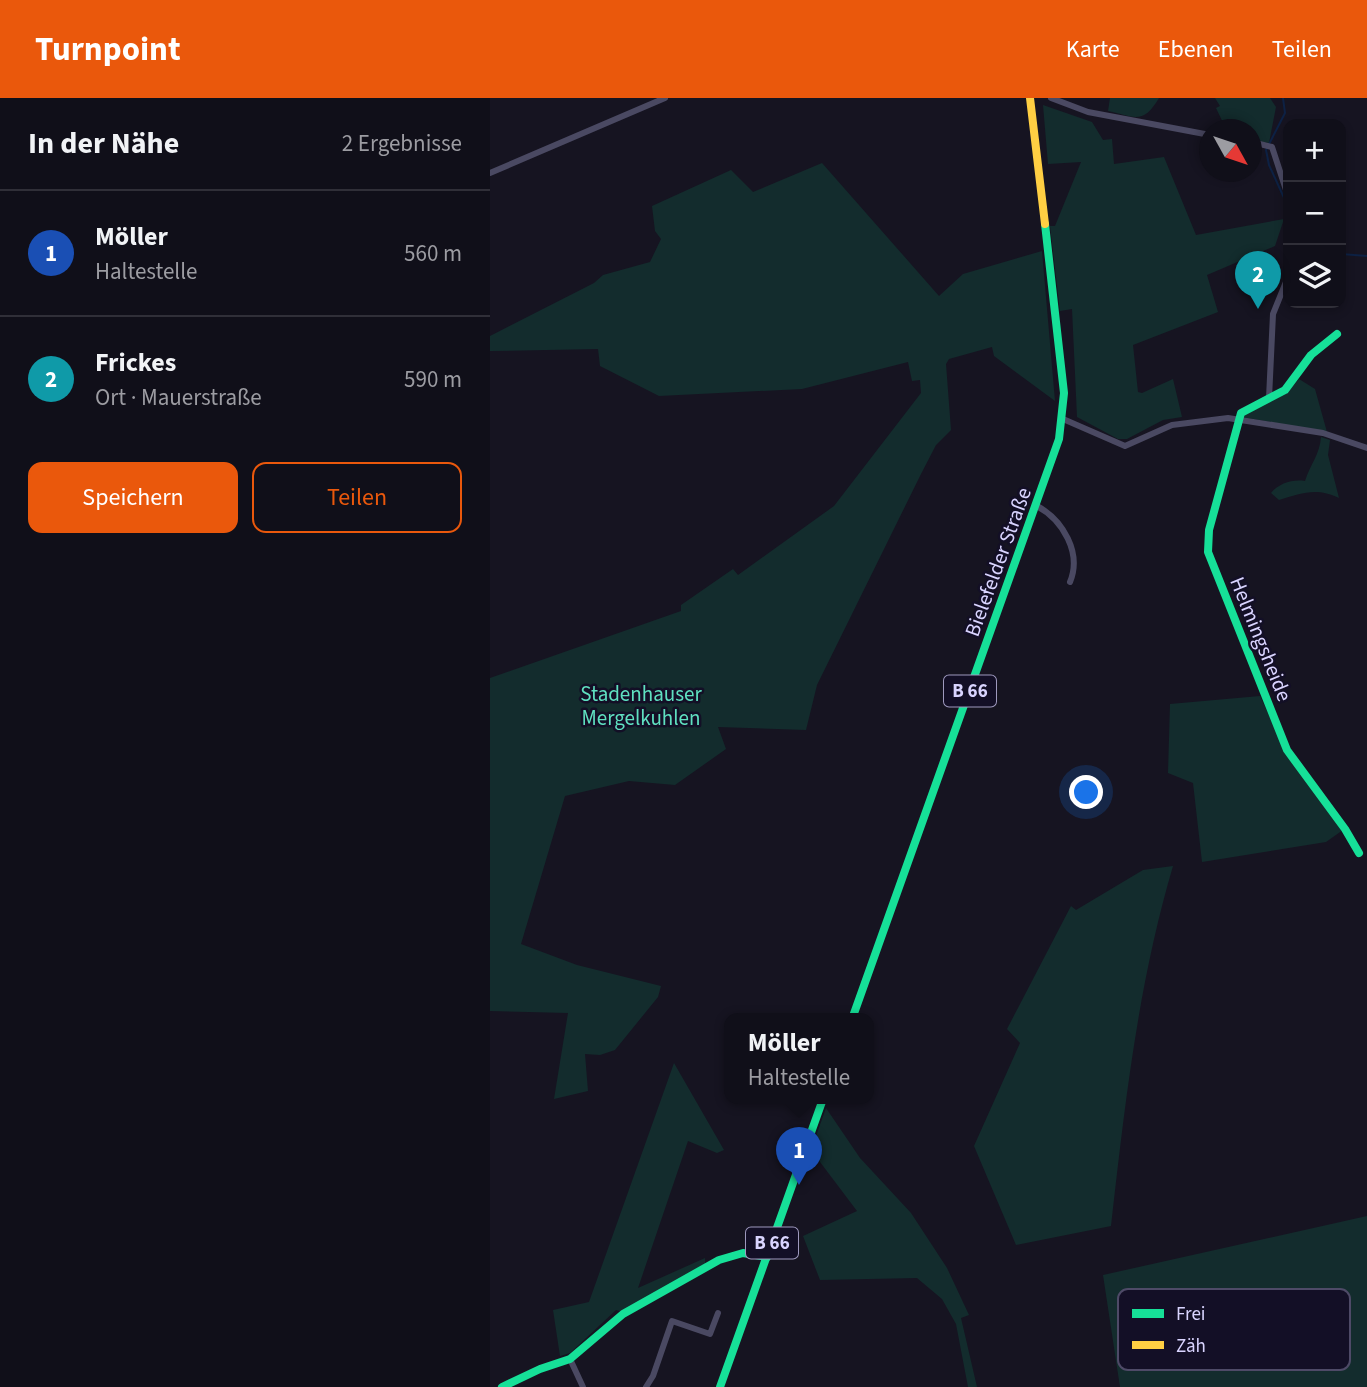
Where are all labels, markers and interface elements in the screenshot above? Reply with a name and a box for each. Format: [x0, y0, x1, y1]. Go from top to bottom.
text: Turnpoint [35, 26, 181, 73]
text: Karte [1066, 32, 1120, 67]
text: Ebenen [1158, 32, 1234, 67]
text: Teilen [1272, 32, 1332, 67]
north arrow [1199, 119, 1262, 182]
map controls [1283, 119, 1346, 308]
button: + [1283, 119, 1346, 182]
text: In der Nähe [28, 122, 179, 165]
text: 2 Ergebnisse [342, 127, 462, 160]
button: − [1283, 182, 1346, 245]
text: Möller [95, 218, 168, 255]
text: 1 [45, 237, 57, 270]
text: 560 m [404, 237, 462, 270]
button: layers [1283, 245, 1346, 308]
pin: 2 [1235, 251, 1281, 309]
text: Haltestelle [95, 255, 198, 288]
text: Frickes [95, 344, 176, 381]
text: 2 [45, 363, 57, 396]
text: 590 m [404, 363, 462, 396]
text: Ort · Mauerstraße [95, 381, 262, 414]
button: Speichern [28, 462, 238, 533]
button: Teilen [252, 462, 462, 533]
street label: Bielefelder Straße [957, 483, 1039, 641]
street label: Helmingsheide [1222, 572, 1300, 706]
road number: B 66 [944, 676, 996, 706]
park label: Stadenhauser Mergelkuhlen [580, 679, 702, 733]
your location [1069, 775, 1103, 809]
popup [724, 1013, 874, 1104]
text: Möller [748, 1024, 821, 1061]
text: Haltestelle [748, 1061, 850, 1094]
pin: 1 [776, 1127, 822, 1185]
road number: B 66 [746, 1228, 798, 1259]
legend [1118, 1289, 1350, 1370]
text: Frei [1176, 1301, 1206, 1328]
text: Zäh [1176, 1333, 1206, 1360]

